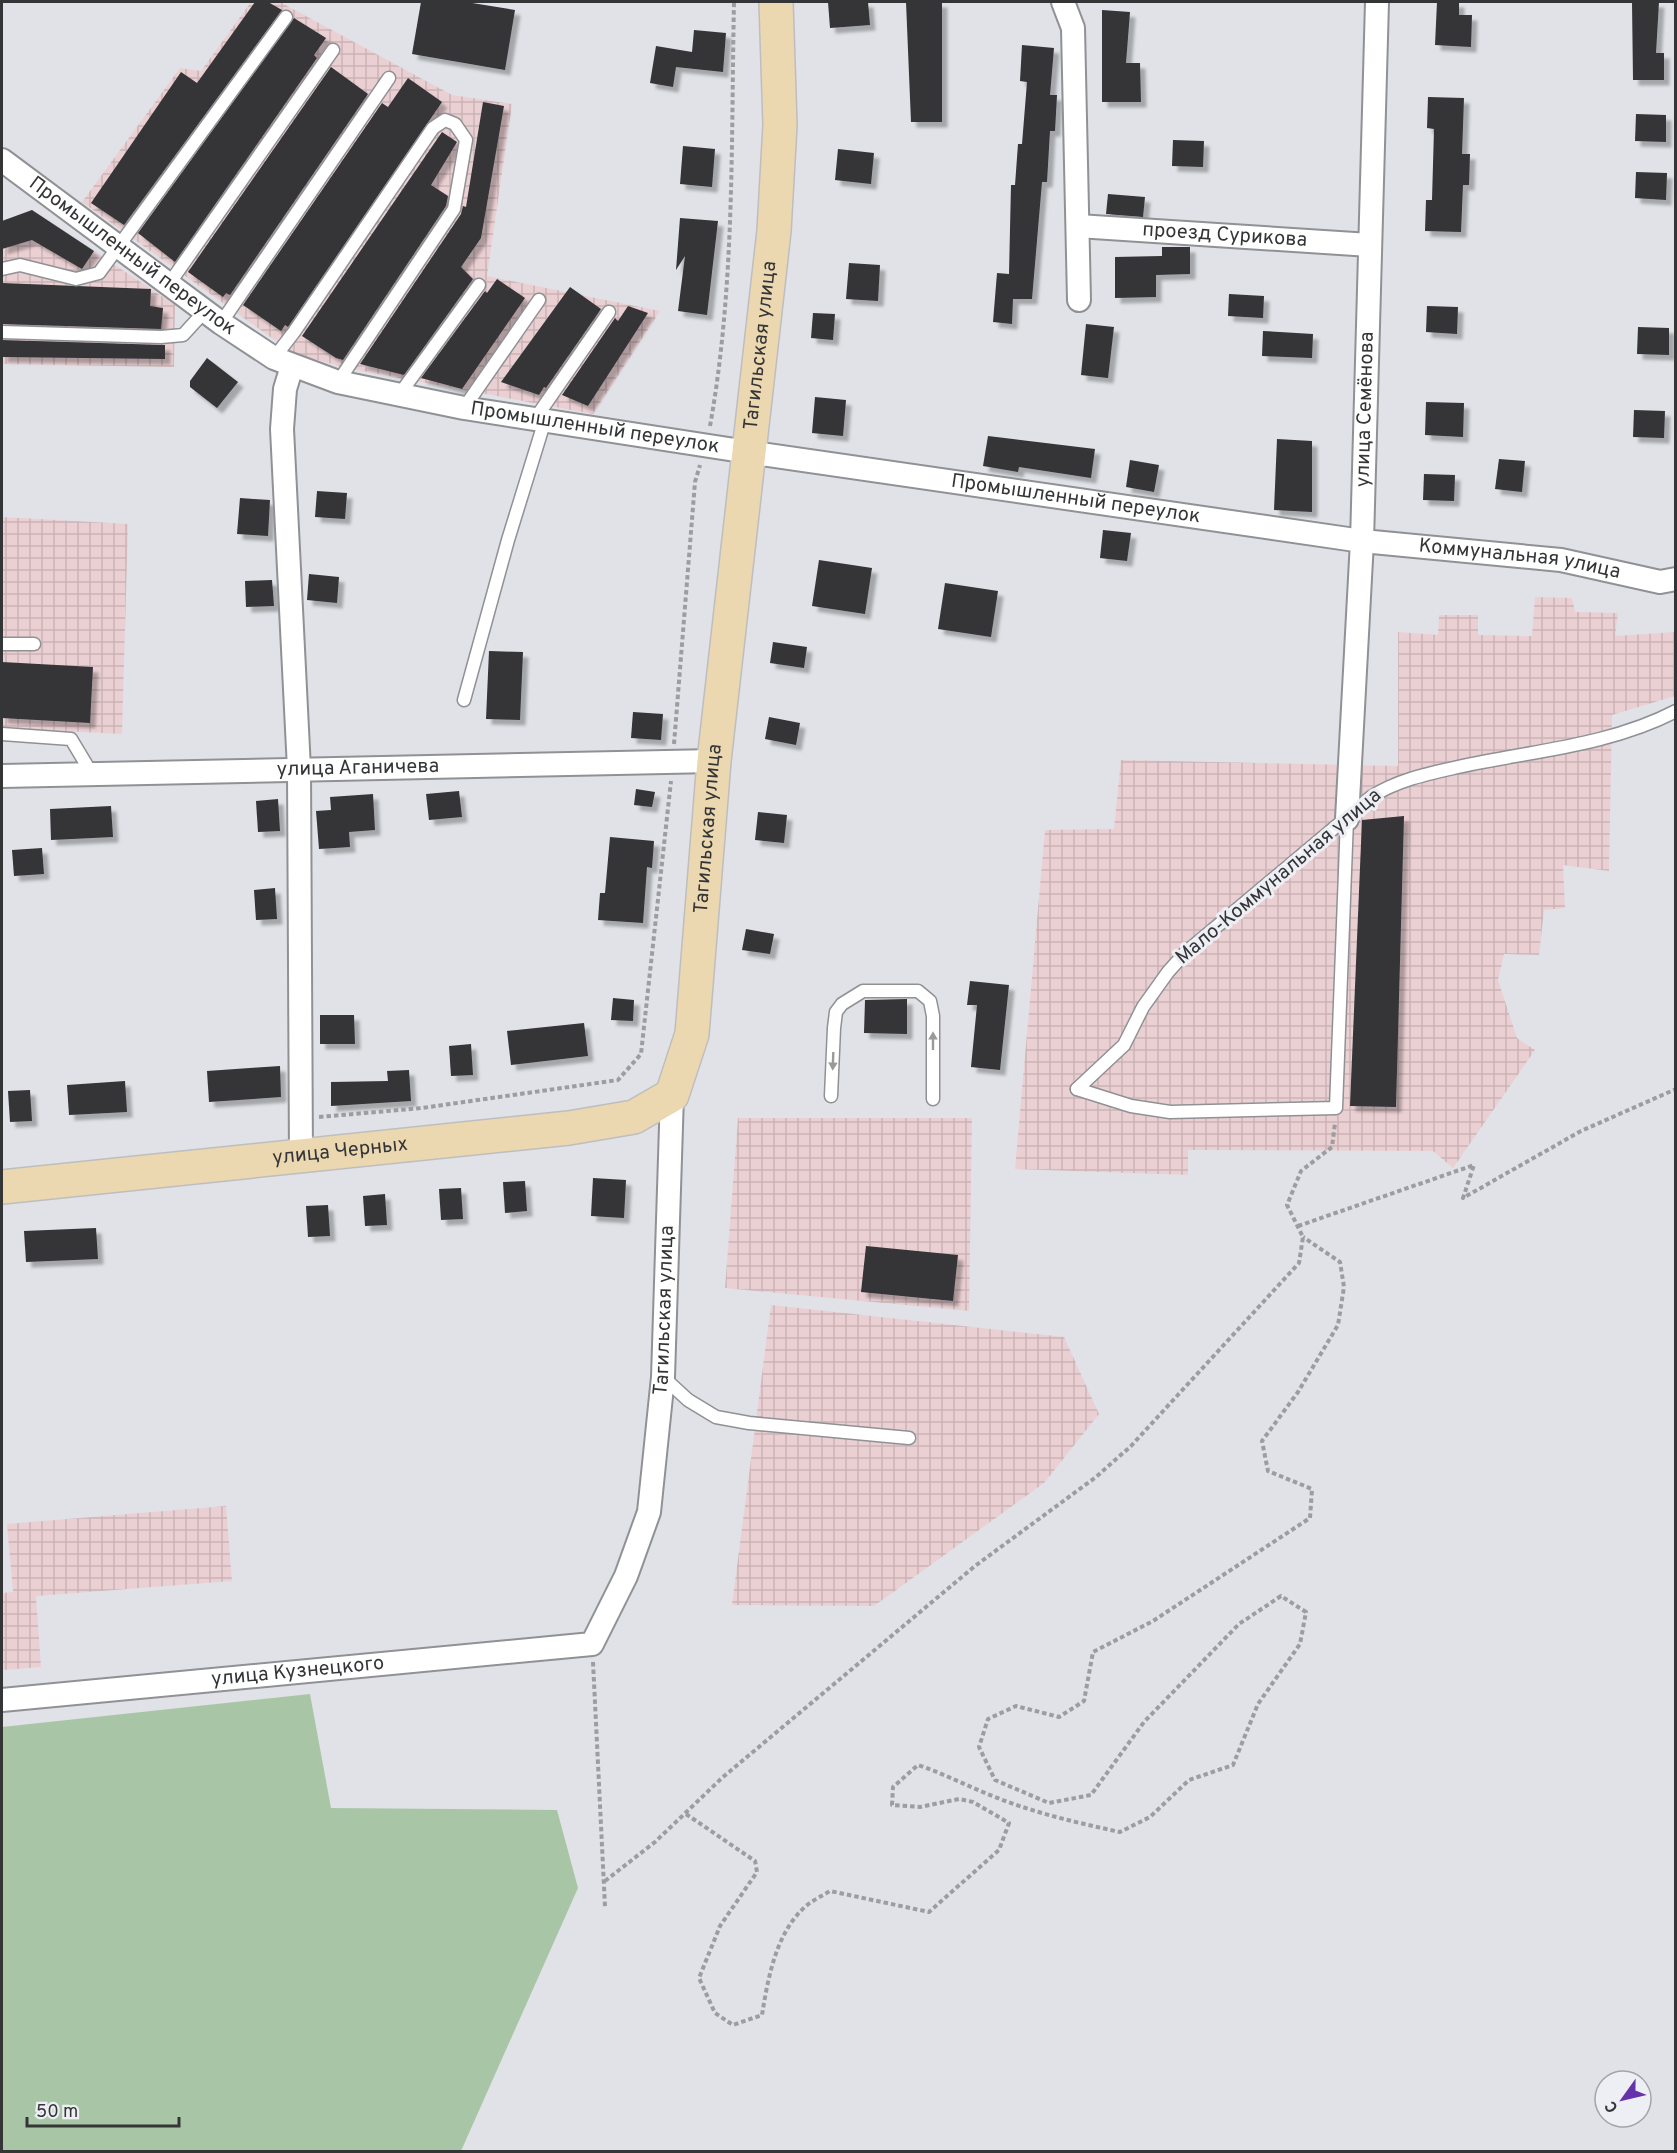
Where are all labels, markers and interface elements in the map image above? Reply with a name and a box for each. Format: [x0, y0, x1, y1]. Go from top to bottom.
street label: Промышленный переулок [23, 171, 241, 342]
street label: проезд Сурикова [1141, 217, 1308, 254]
street label: Тагильская улица [739, 260, 784, 432]
street label: улица Семёнова [1350, 331, 1381, 488]
street label: Промышленный переулок [469, 396, 721, 460]
street label: Промышленный переулок [949, 469, 1202, 530]
street label: Коммунальная улица [1417, 533, 1623, 586]
street label: Тагильская улица [689, 743, 729, 915]
street label: улица Аганичева [276, 754, 439, 783]
street label: Мало-Коммунальная улица [1171, 783, 1387, 971]
one-way arrow [928, 1031, 938, 1050]
one-way arrow [828, 1051, 837, 1070]
street label: улица Черных [271, 1132, 409, 1172]
street label: Тагильская улица [648, 1225, 681, 1397]
street label: улица Кузнецкого [210, 1651, 385, 1693]
north arrow [1593, 2069, 1653, 2129]
scale bar [27, 2090, 178, 2128]
text: С [1601, 2096, 1623, 2116]
text: 50 m [36, 2101, 78, 2124]

